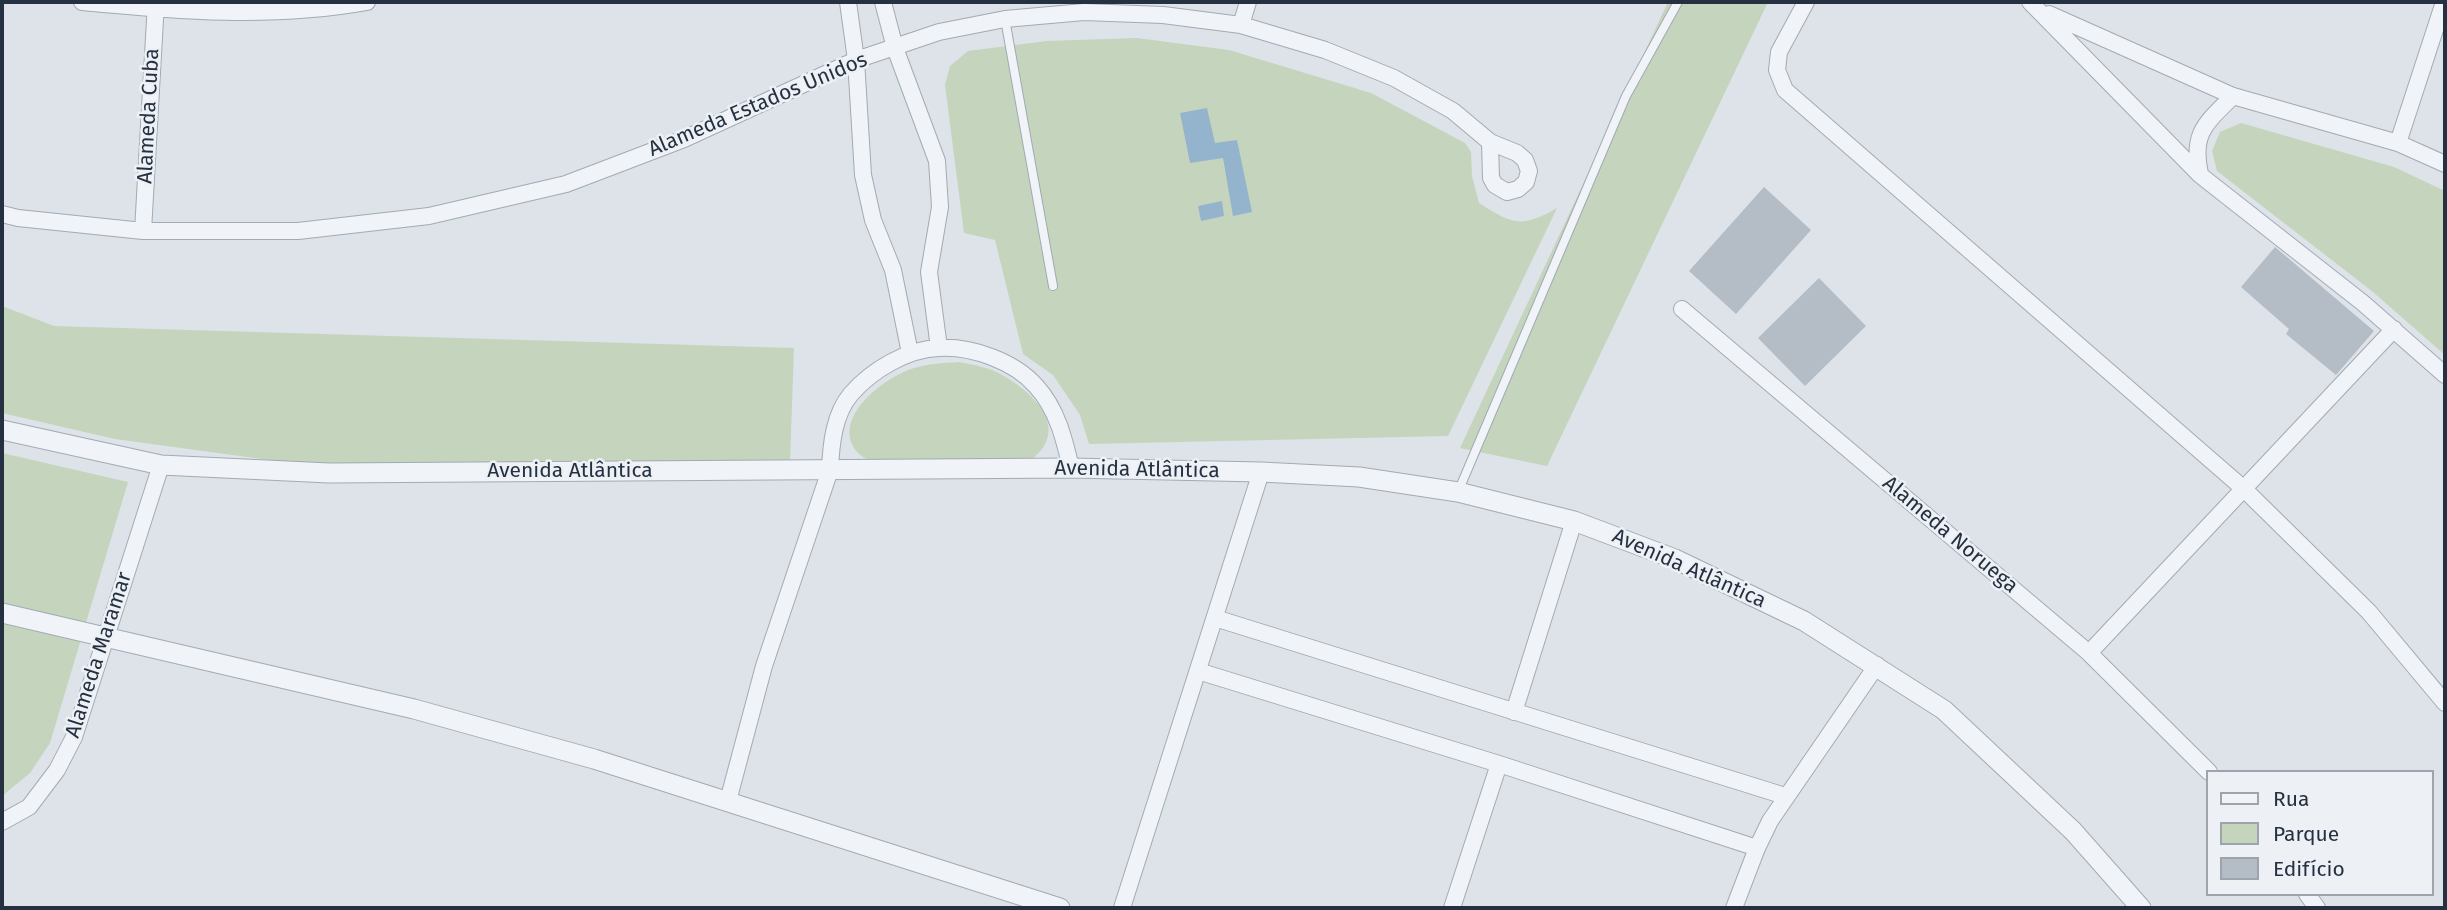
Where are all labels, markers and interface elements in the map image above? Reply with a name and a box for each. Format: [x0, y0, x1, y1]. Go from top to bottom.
street label: Alameda Estados Unidos [645, 47, 871, 163]
street label: Alameda Cuba [133, 48, 165, 184]
street label: Avenida Atlântica [1054, 456, 1220, 484]
street label: Avenida Atlântica [487, 458, 653, 484]
street label: Alameda Noruega [1877, 471, 2023, 599]
street label: Avenida Atlântica [1608, 524, 1770, 614]
street label: Alameda Maramar [60, 569, 138, 741]
legend [2206, 770, 2433, 896]
text: Rua [2273, 786, 2309, 812]
text: Parque [2273, 821, 2339, 847]
text: Edifício [2273, 856, 2345, 882]

